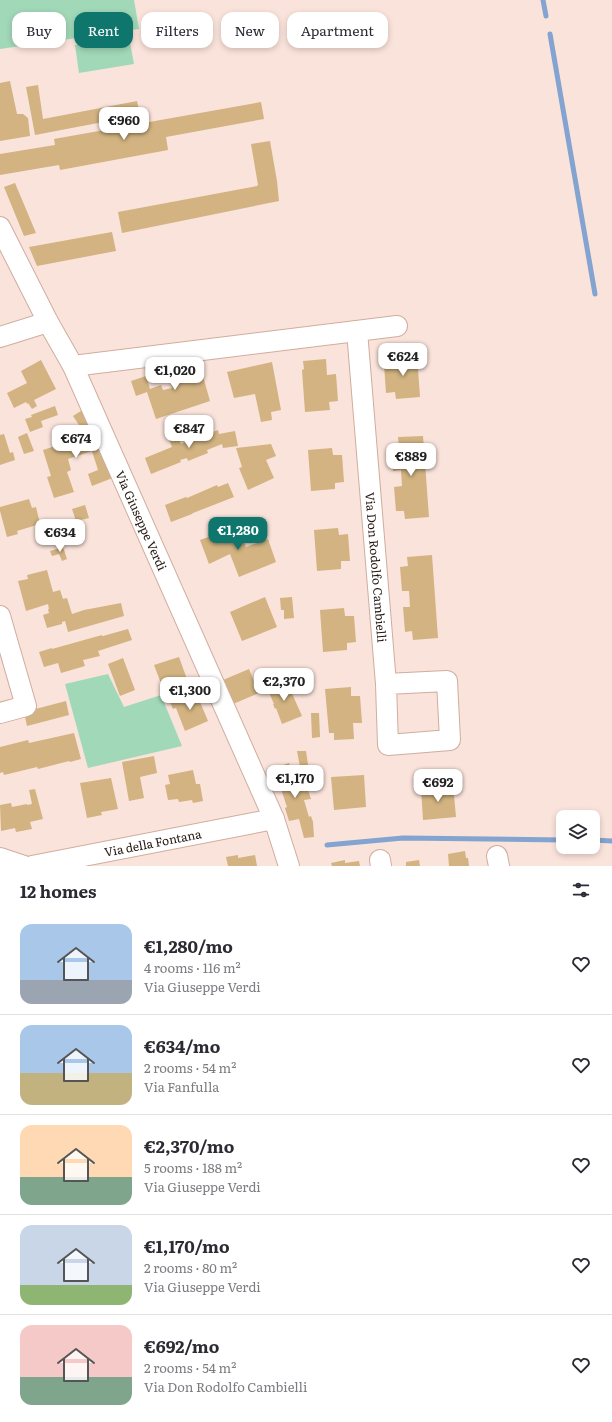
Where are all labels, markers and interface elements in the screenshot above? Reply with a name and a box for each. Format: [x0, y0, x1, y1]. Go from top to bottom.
chip: Buy [12, 12, 66, 48]
chip: Rent [74, 12, 133, 48]
chip: Filters [141, 12, 213, 48]
chip: New [221, 12, 279, 48]
chip: Apartment [287, 12, 388, 48]
pin: €960 [100, 107, 148, 141]
text: €960 [108, 110, 140, 129]
pin: €624 [379, 343, 427, 377]
text: €624 [387, 346, 419, 365]
pin: €1,020 [142, 357, 208, 391]
text: €1,020 [154, 360, 196, 379]
pin: €847 [165, 415, 213, 449]
text: €847 [173, 418, 205, 437]
pin: €674 [52, 425, 100, 459]
text: €674 [61, 428, 91, 447]
pin: €889 [387, 443, 435, 477]
text: €889 [395, 446, 427, 465]
street label: Via Giuseppe Verdi [111, 468, 172, 573]
street label: Via Don Rodolfo Cambielli [361, 491, 392, 643]
pin: €1,280 [205, 517, 271, 551]
pin: €634 [36, 519, 84, 553]
text: €1,280 [217, 520, 259, 539]
text: €634 [44, 522, 76, 541]
pin: €2,370 [251, 668, 317, 702]
text: €2,370 [263, 671, 305, 690]
pin: €1,300 [157, 677, 223, 711]
text: €1,300 [169, 680, 211, 699]
pin: €1,170 [262, 765, 328, 799]
text: €1,170 [276, 768, 314, 787]
pin: €692 [414, 769, 462, 803]
text: €692 [423, 772, 453, 791]
map controls [556, 810, 600, 854]
button: layers [556, 810, 600, 854]
street label: Via della Fontana [103, 824, 203, 861]
text: 12 homes [20, 878, 96, 903]
icon: filters [570, 879, 592, 901]
text: €1,280/mo [144, 933, 233, 958]
icon: home [52, 940, 100, 988]
icon: heart [570, 953, 592, 975]
text: 4 rooms · 116 m² [144, 958, 241, 977]
text: Via Giuseppe Verdi [144, 977, 261, 996]
text: €634/mo [144, 1033, 220, 1058]
icon: home [52, 1041, 100, 1089]
icon: heart [570, 1054, 592, 1076]
text: 2 rooms · 54 m² [144, 1058, 236, 1077]
text: Via Fanfulla [144, 1077, 219, 1096]
text: €2,370/mo [144, 1133, 234, 1158]
icon: home [52, 1141, 100, 1189]
icon: heart [570, 1154, 592, 1176]
text: 5 rooms · 188 m² [144, 1158, 242, 1177]
text: Via Giuseppe Verdi [144, 1177, 261, 1196]
text: €1,170/mo [144, 1233, 230, 1258]
icon: home [52, 1241, 100, 1289]
icon: heart [570, 1254, 592, 1276]
text: 2 rooms · 80 m² [144, 1258, 237, 1277]
text: Via Giuseppe Verdi [144, 1277, 261, 1296]
text: €692/mo [144, 1333, 219, 1358]
icon: home [52, 1341, 100, 1389]
icon: heart [570, 1354, 592, 1376]
text: 2 rooms · 54 m² [144, 1358, 236, 1377]
text: Via Don Rodolfo Cambielli [144, 1377, 307, 1396]

